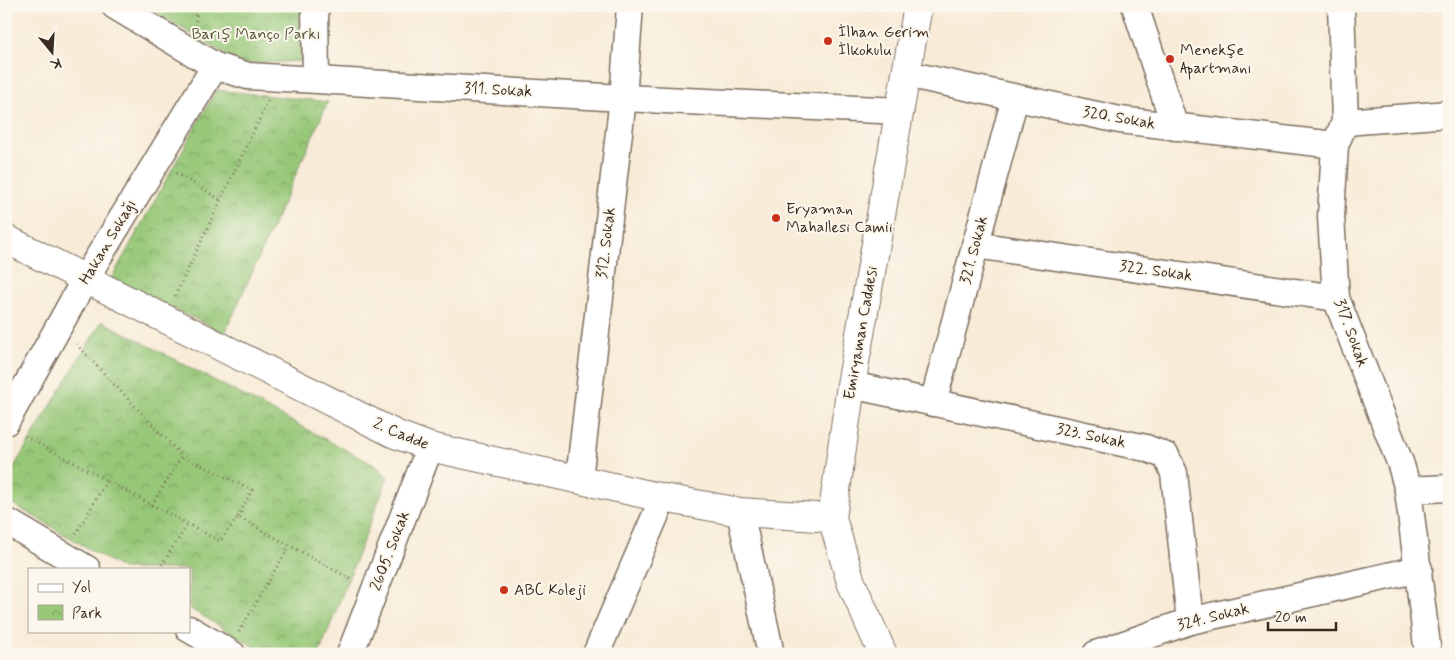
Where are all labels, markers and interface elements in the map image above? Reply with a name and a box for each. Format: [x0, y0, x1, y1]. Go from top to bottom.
place label: İlhan Gerim İlkokulu [838, 22, 929, 61]
park label: Barış Manço Parkı [191, 24, 321, 45]
north arrow [28, 28, 78, 78]
marker: İlhan Gerim İlkokulu [822, 35, 834, 47]
place label: Menekşe Apartmanı [1180, 40, 1252, 80]
text: K [47, 53, 63, 74]
marker: Menekşe Apartmanı [1164, 53, 1176, 65]
street label: 311. Sokak [463, 78, 533, 102]
street label: 320. Sokak [1081, 101, 1157, 135]
street label: Hakan Sokağı [74, 195, 142, 289]
place label: Eryaman Mahallesi Camii [786, 199, 893, 238]
street label: 312. Sokak [591, 206, 621, 280]
marker: Eryaman Mahallesi Camii [770, 212, 782, 224]
street label: 321. Sokak [955, 213, 993, 287]
street label: 322. Sokak [1118, 255, 1194, 287]
street label: Emiryaman Caddesi [839, 264, 883, 401]
street label: 317. Sokak [1329, 296, 1373, 370]
street label: 2. Cadde [370, 413, 432, 455]
street label: 323. Sokak [1054, 418, 1128, 454]
street label: 2605. Sokak [365, 508, 415, 594]
legend [28, 568, 190, 632]
text: Yol [72, 578, 91, 598]
place label: ABC Koleji [514, 580, 586, 601]
marker: ABC Koleji [498, 584, 510, 596]
street label: 324. Sokak [1175, 598, 1251, 636]
scale bar [1268, 600, 1335, 632]
text: Park [72, 604, 102, 624]
text: 20 m [1275, 608, 1307, 628]

